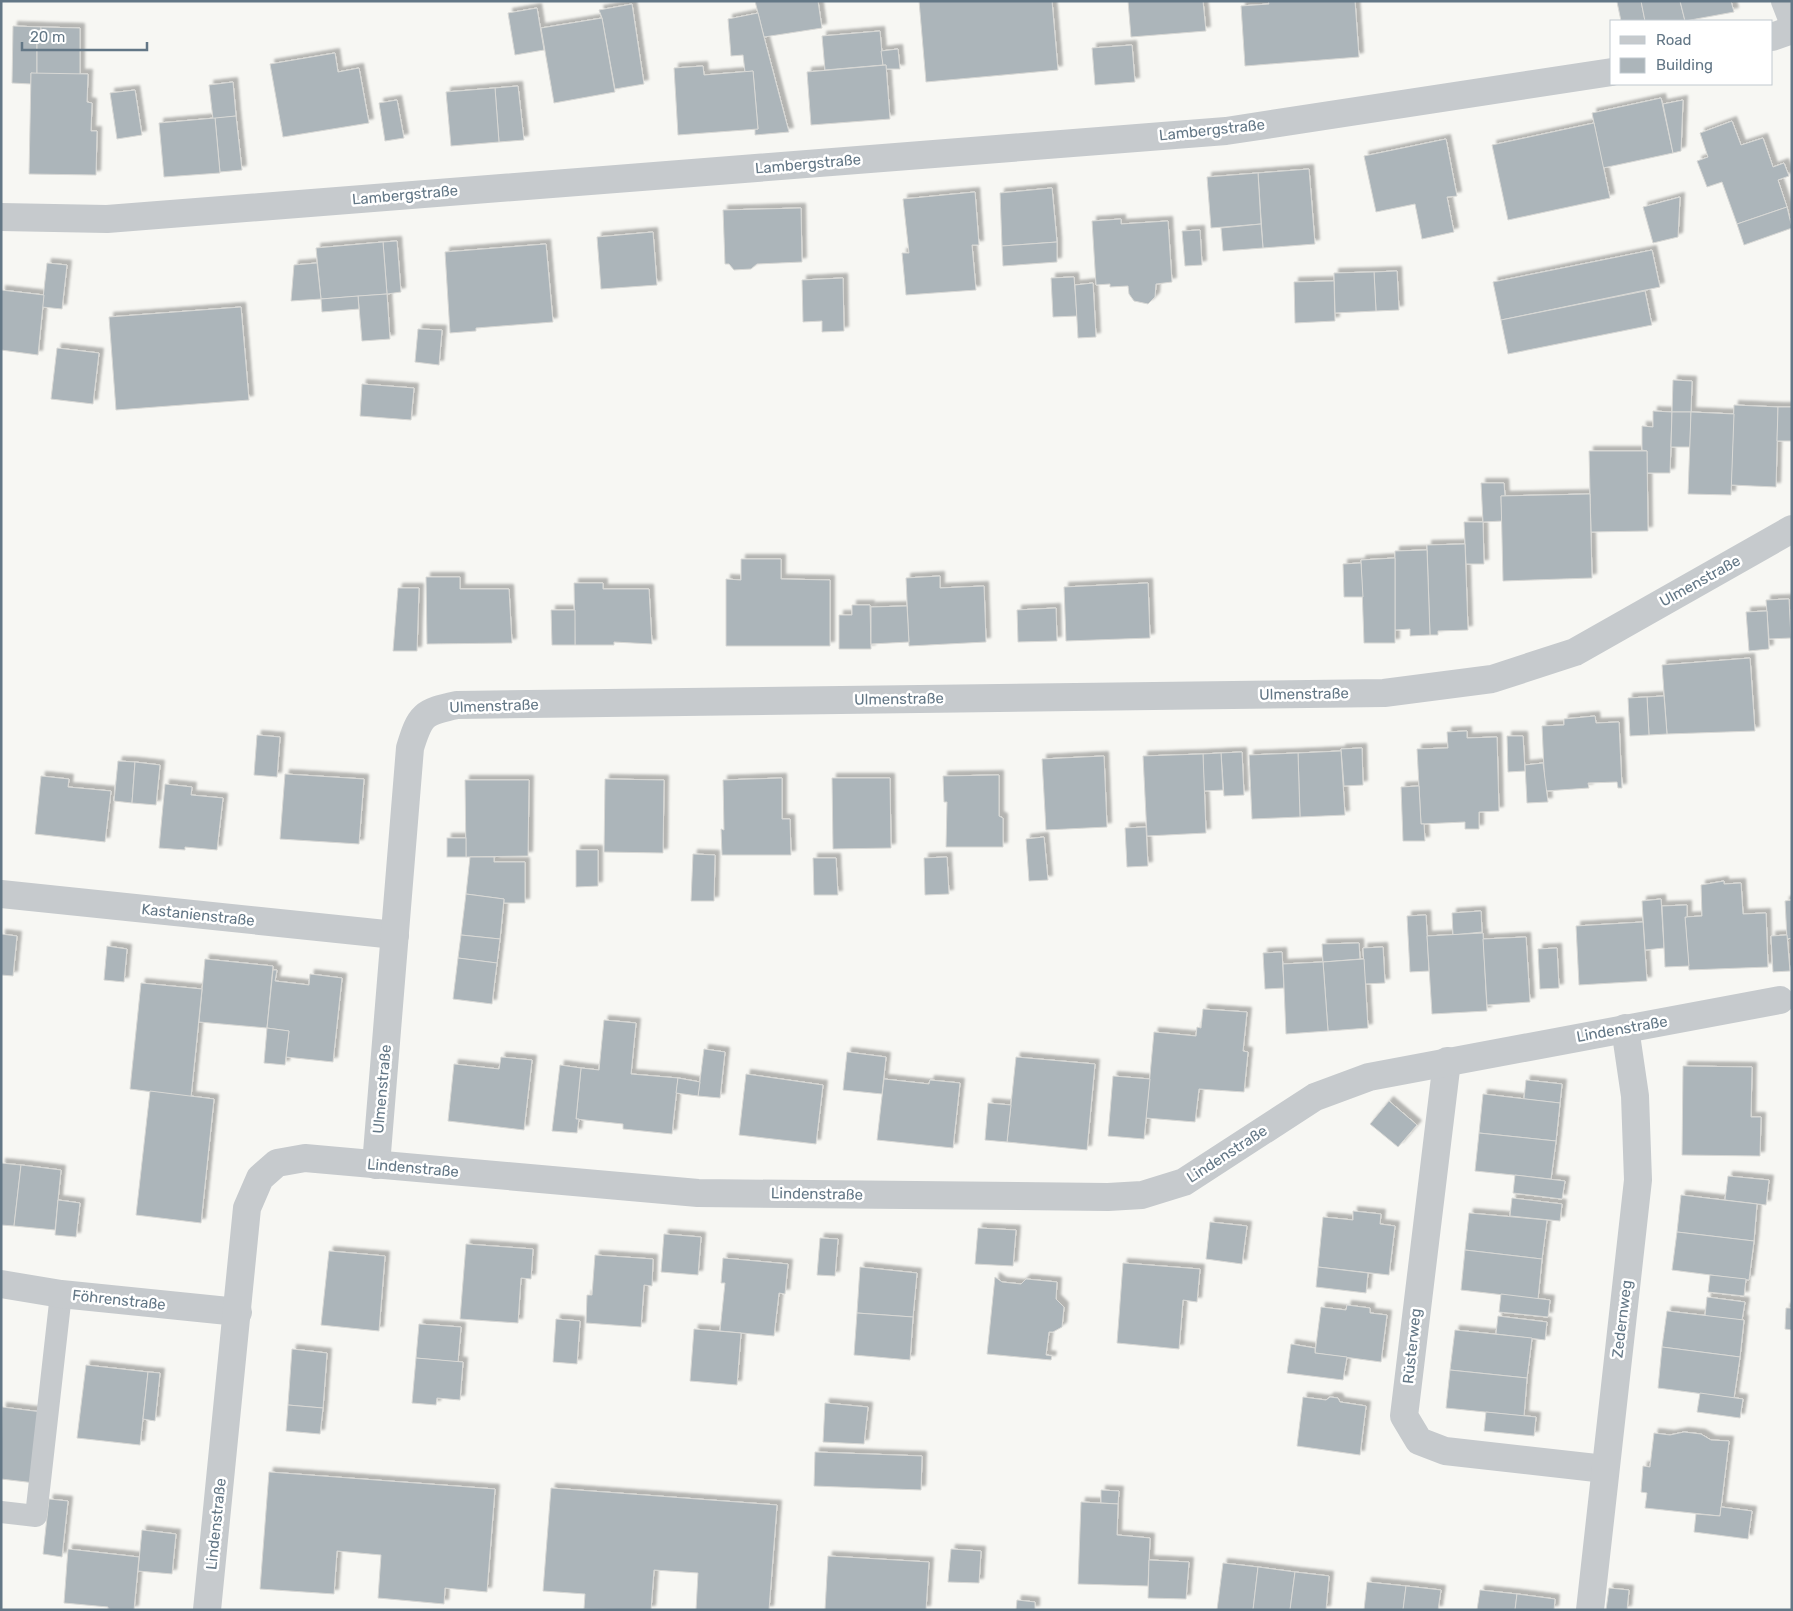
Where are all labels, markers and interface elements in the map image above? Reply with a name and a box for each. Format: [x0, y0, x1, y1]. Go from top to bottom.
scale bar [22, 20, 148, 52]
legend [1610, 20, 1773, 85]
text: 20 m [30, 28, 65, 46]
text: Road [1656, 31, 1692, 49]
text: Building [1656, 56, 1713, 74]
street label: Lambergstraße [1158, 115, 1266, 145]
street label: Lambergstraße [754, 150, 862, 178]
street label: Lambergstraße [351, 181, 459, 209]
street label: Ulmenstraße [1656, 551, 1744, 611]
street label: Ulmenstraße [1259, 684, 1349, 704]
street label: Ulmenstraße [854, 689, 944, 709]
street label: Ulmenstraße [449, 695, 539, 717]
street label: Kastanienstraße [140, 900, 256, 930]
street label: Lindenstraße [1575, 1012, 1669, 1046]
street label: Ulmenstraße [369, 1044, 395, 1134]
street label: Lindenstraße [1183, 1121, 1271, 1187]
street label: Lindenstraße [366, 1155, 460, 1181]
street label: Lindenstraße [771, 1184, 863, 1204]
street label: Zedernweg [1608, 1279, 1636, 1359]
street label: Föhrenstraße [71, 1286, 167, 1314]
street label: Rüsterweg [1399, 1307, 1425, 1385]
street label: Lindenstraße [202, 1477, 230, 1571]

